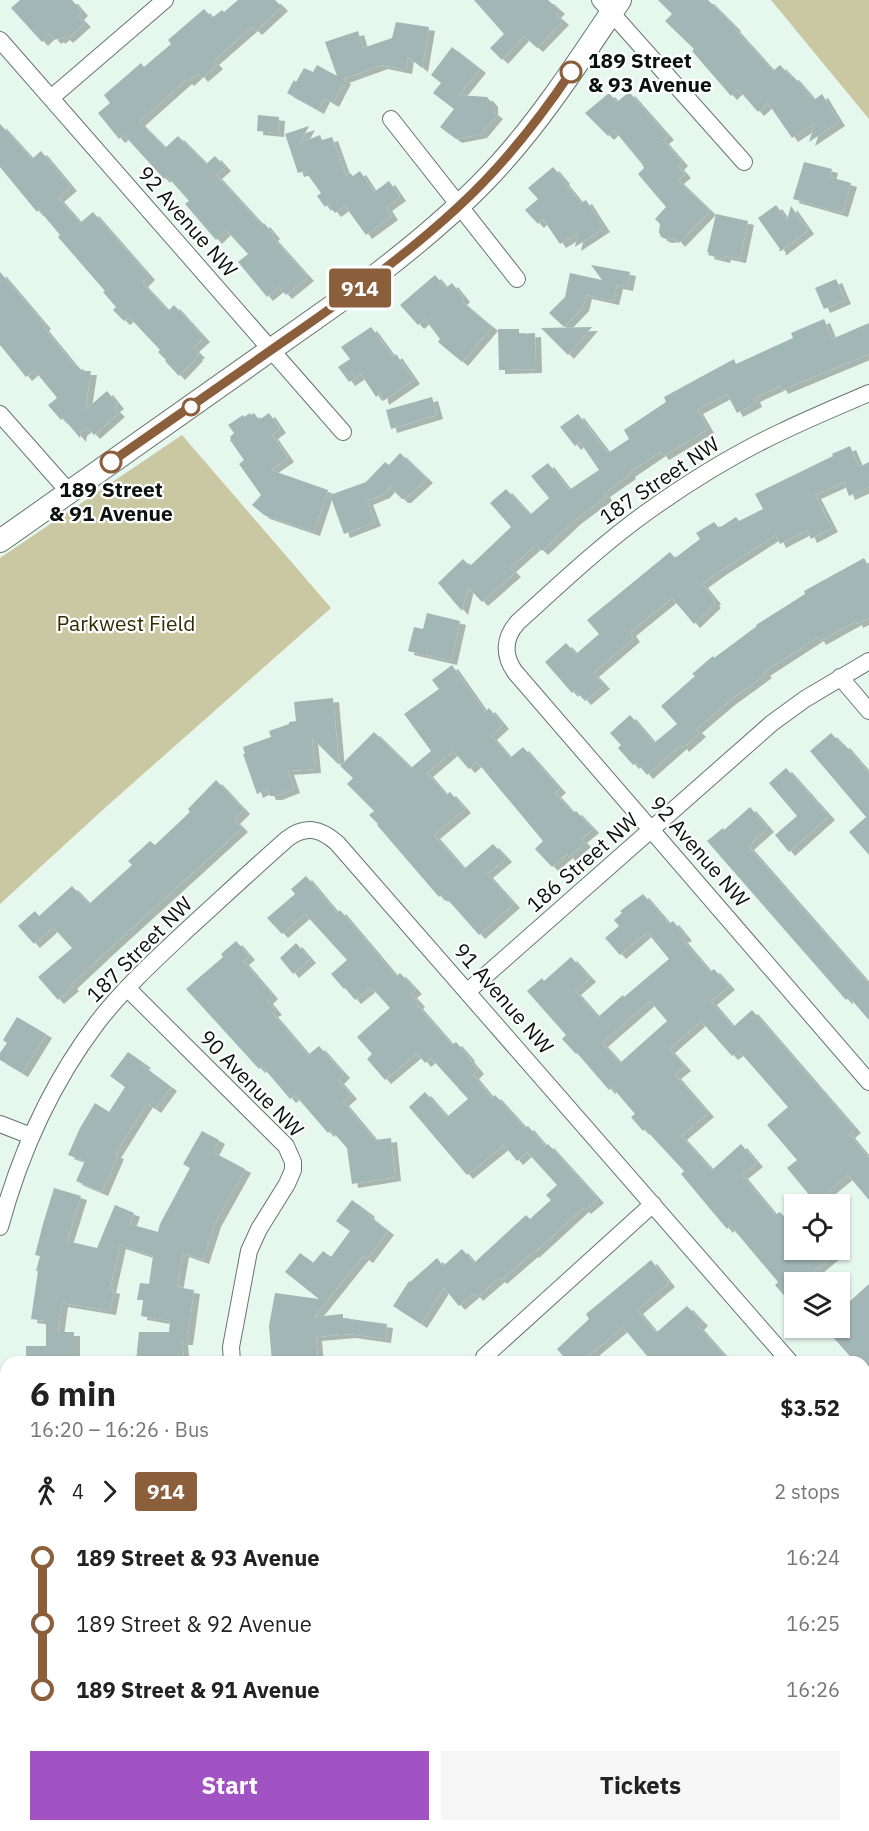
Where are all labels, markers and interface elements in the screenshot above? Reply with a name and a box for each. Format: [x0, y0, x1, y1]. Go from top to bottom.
place label: 189 Street & 93 Avenue [588, 46, 712, 98]
marker: 189 Street & 93 Avenue [560, 61, 582, 83]
street label: 92 Avenue NW [132, 159, 244, 283]
line badge: 914 [326, 268, 394, 308]
text: 914 [341, 274, 379, 302]
unlabelled marker [182, 398, 200, 416]
street label: 187 Street NW [594, 429, 725, 530]
marker: 189 Street & 91 Avenue [100, 451, 122, 473]
place label: 189 Street & 91 Avenue [49, 475, 173, 527]
park label: Parkwest Field [57, 609, 195, 637]
street label: 92 Avenue NW [644, 789, 756, 913]
street label: 186 Street NW [520, 806, 644, 918]
street label: 187 Street NW [80, 890, 198, 1008]
street label: 91 Avenue NW [448, 936, 560, 1060]
street label: 90 Avenue NW [194, 1023, 310, 1143]
map controls [784, 1194, 850, 1338]
button: locate [784, 1194, 850, 1260]
button: layers [784, 1272, 850, 1338]
text: 6 min [30, 1372, 116, 1415]
text: $3.52 [780, 1393, 840, 1422]
text: 16:20 – 16:26 · Bus [30, 1416, 209, 1443]
icon: walk [30, 1475, 63, 1508]
icon: forward [93, 1475, 126, 1508]
text: 914 [147, 1477, 185, 1505]
text: 4 [72, 1478, 84, 1505]
text: 2 stops [774, 1478, 840, 1505]
text: 189 Street & 93 Avenue [76, 1543, 320, 1572]
text: 16:24 [786, 1544, 840, 1571]
text: 189 Street & 92 Avenue [76, 1609, 312, 1638]
text: 16:25 [786, 1610, 840, 1637]
text: 189 Street & 91 Avenue [76, 1675, 320, 1704]
text: 16:26 [786, 1676, 840, 1703]
button: Start [30, 1751, 429, 1820]
button: Tickets [441, 1751, 840, 1820]

